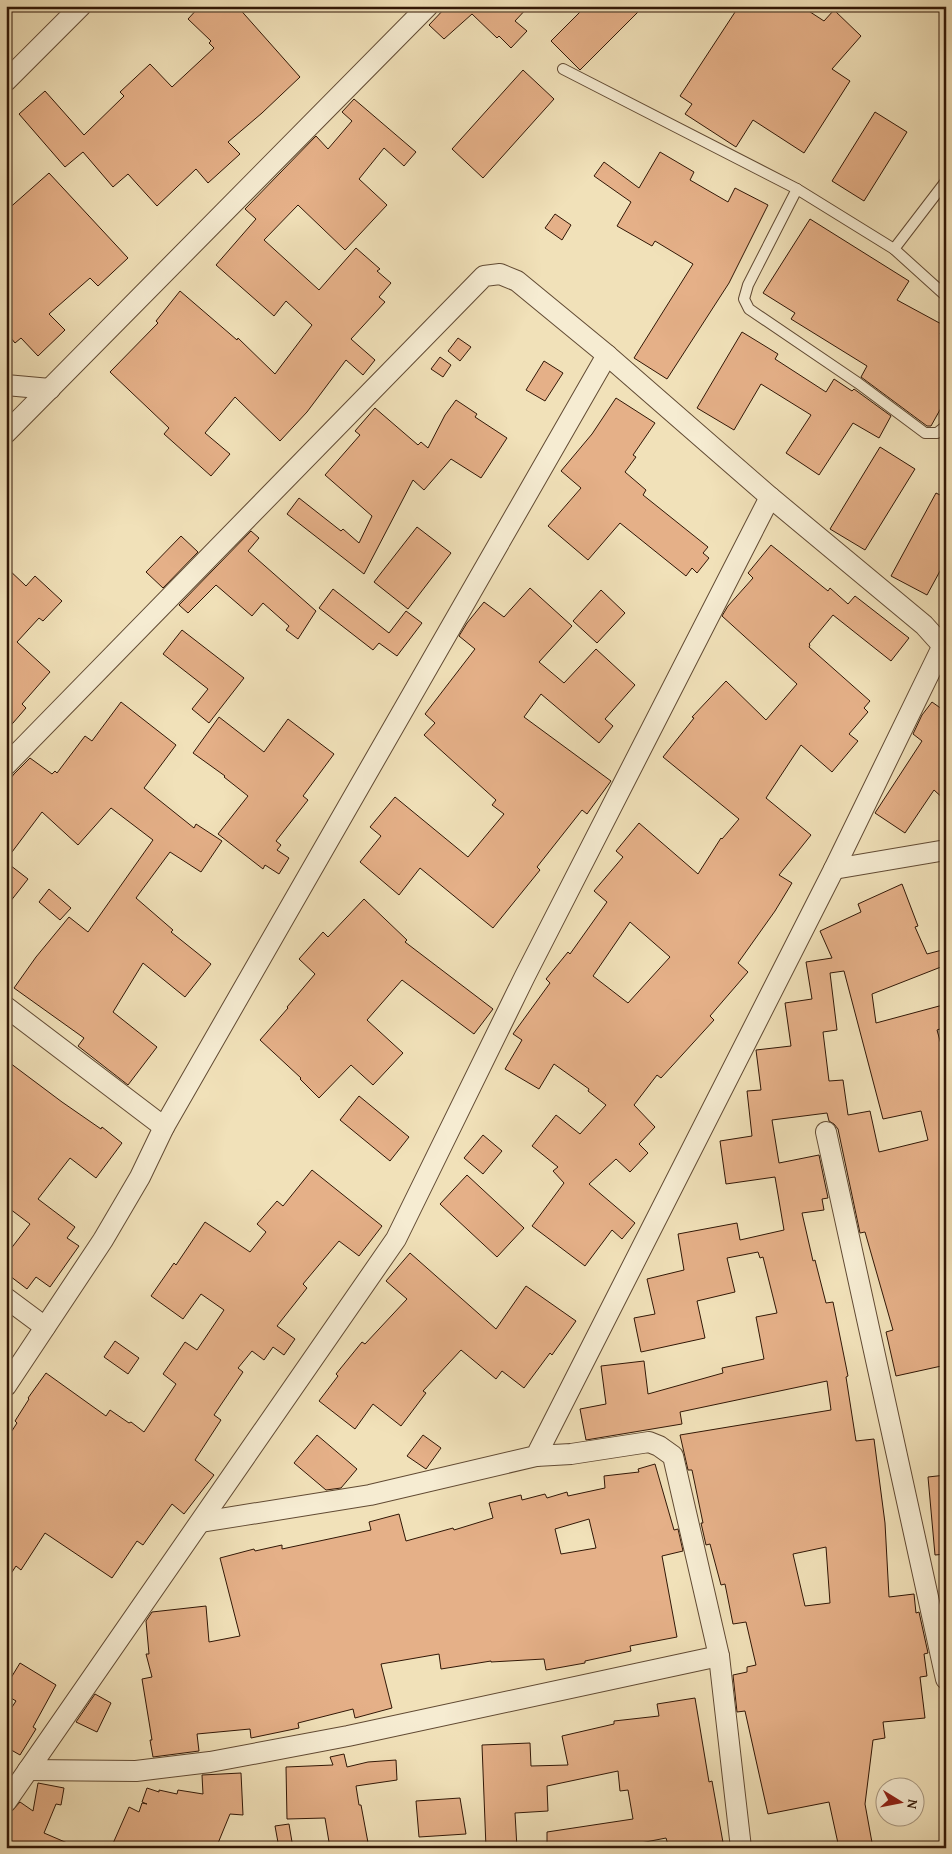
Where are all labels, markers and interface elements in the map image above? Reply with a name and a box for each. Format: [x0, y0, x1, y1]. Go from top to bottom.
north arrow [874, 1776, 924, 1826]
text: N [902, 1798, 923, 1811]

